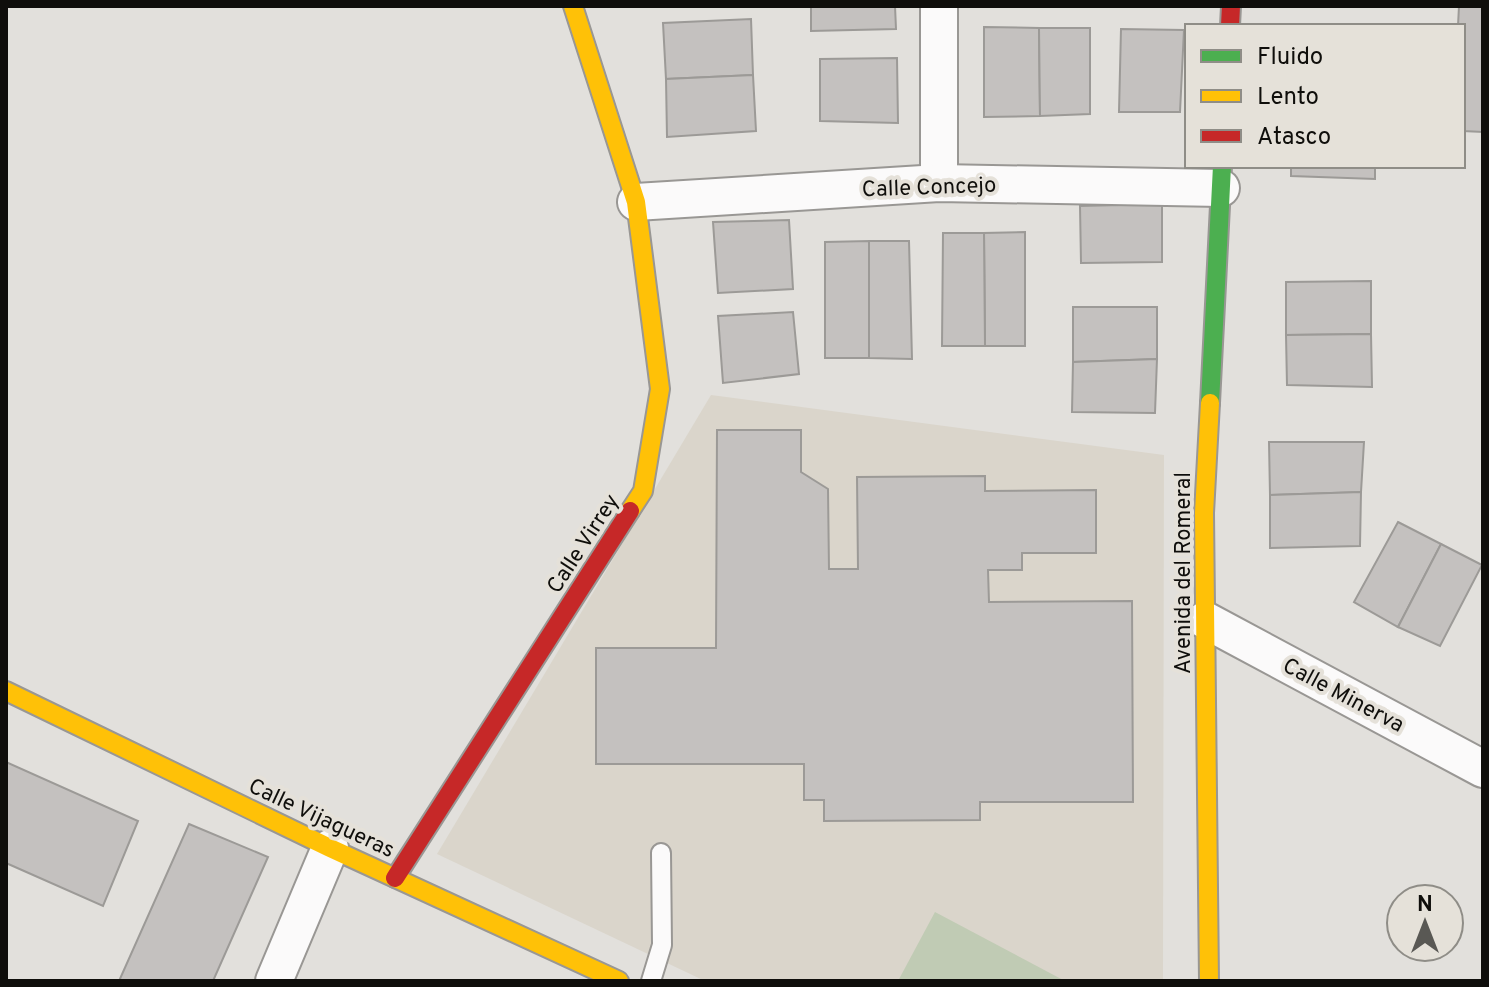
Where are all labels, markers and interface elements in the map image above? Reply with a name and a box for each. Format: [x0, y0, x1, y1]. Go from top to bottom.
legend [1185, 24, 1465, 168]
text: Fluido [1257, 43, 1323, 73]
text: Lento [1257, 83, 1319, 113]
text: Atasco [1257, 123, 1331, 153]
street label: Calle Concejo [861, 173, 997, 204]
street label: Avenida del Romeral [1171, 472, 1198, 674]
street label: Calle Virrey [542, 490, 626, 599]
street label: Calle Minerva [1278, 653, 1408, 739]
street label: Calle Vijagueras [244, 774, 398, 865]
north arrow [1385, 883, 1465, 963]
text: N [1417, 892, 1433, 919]

